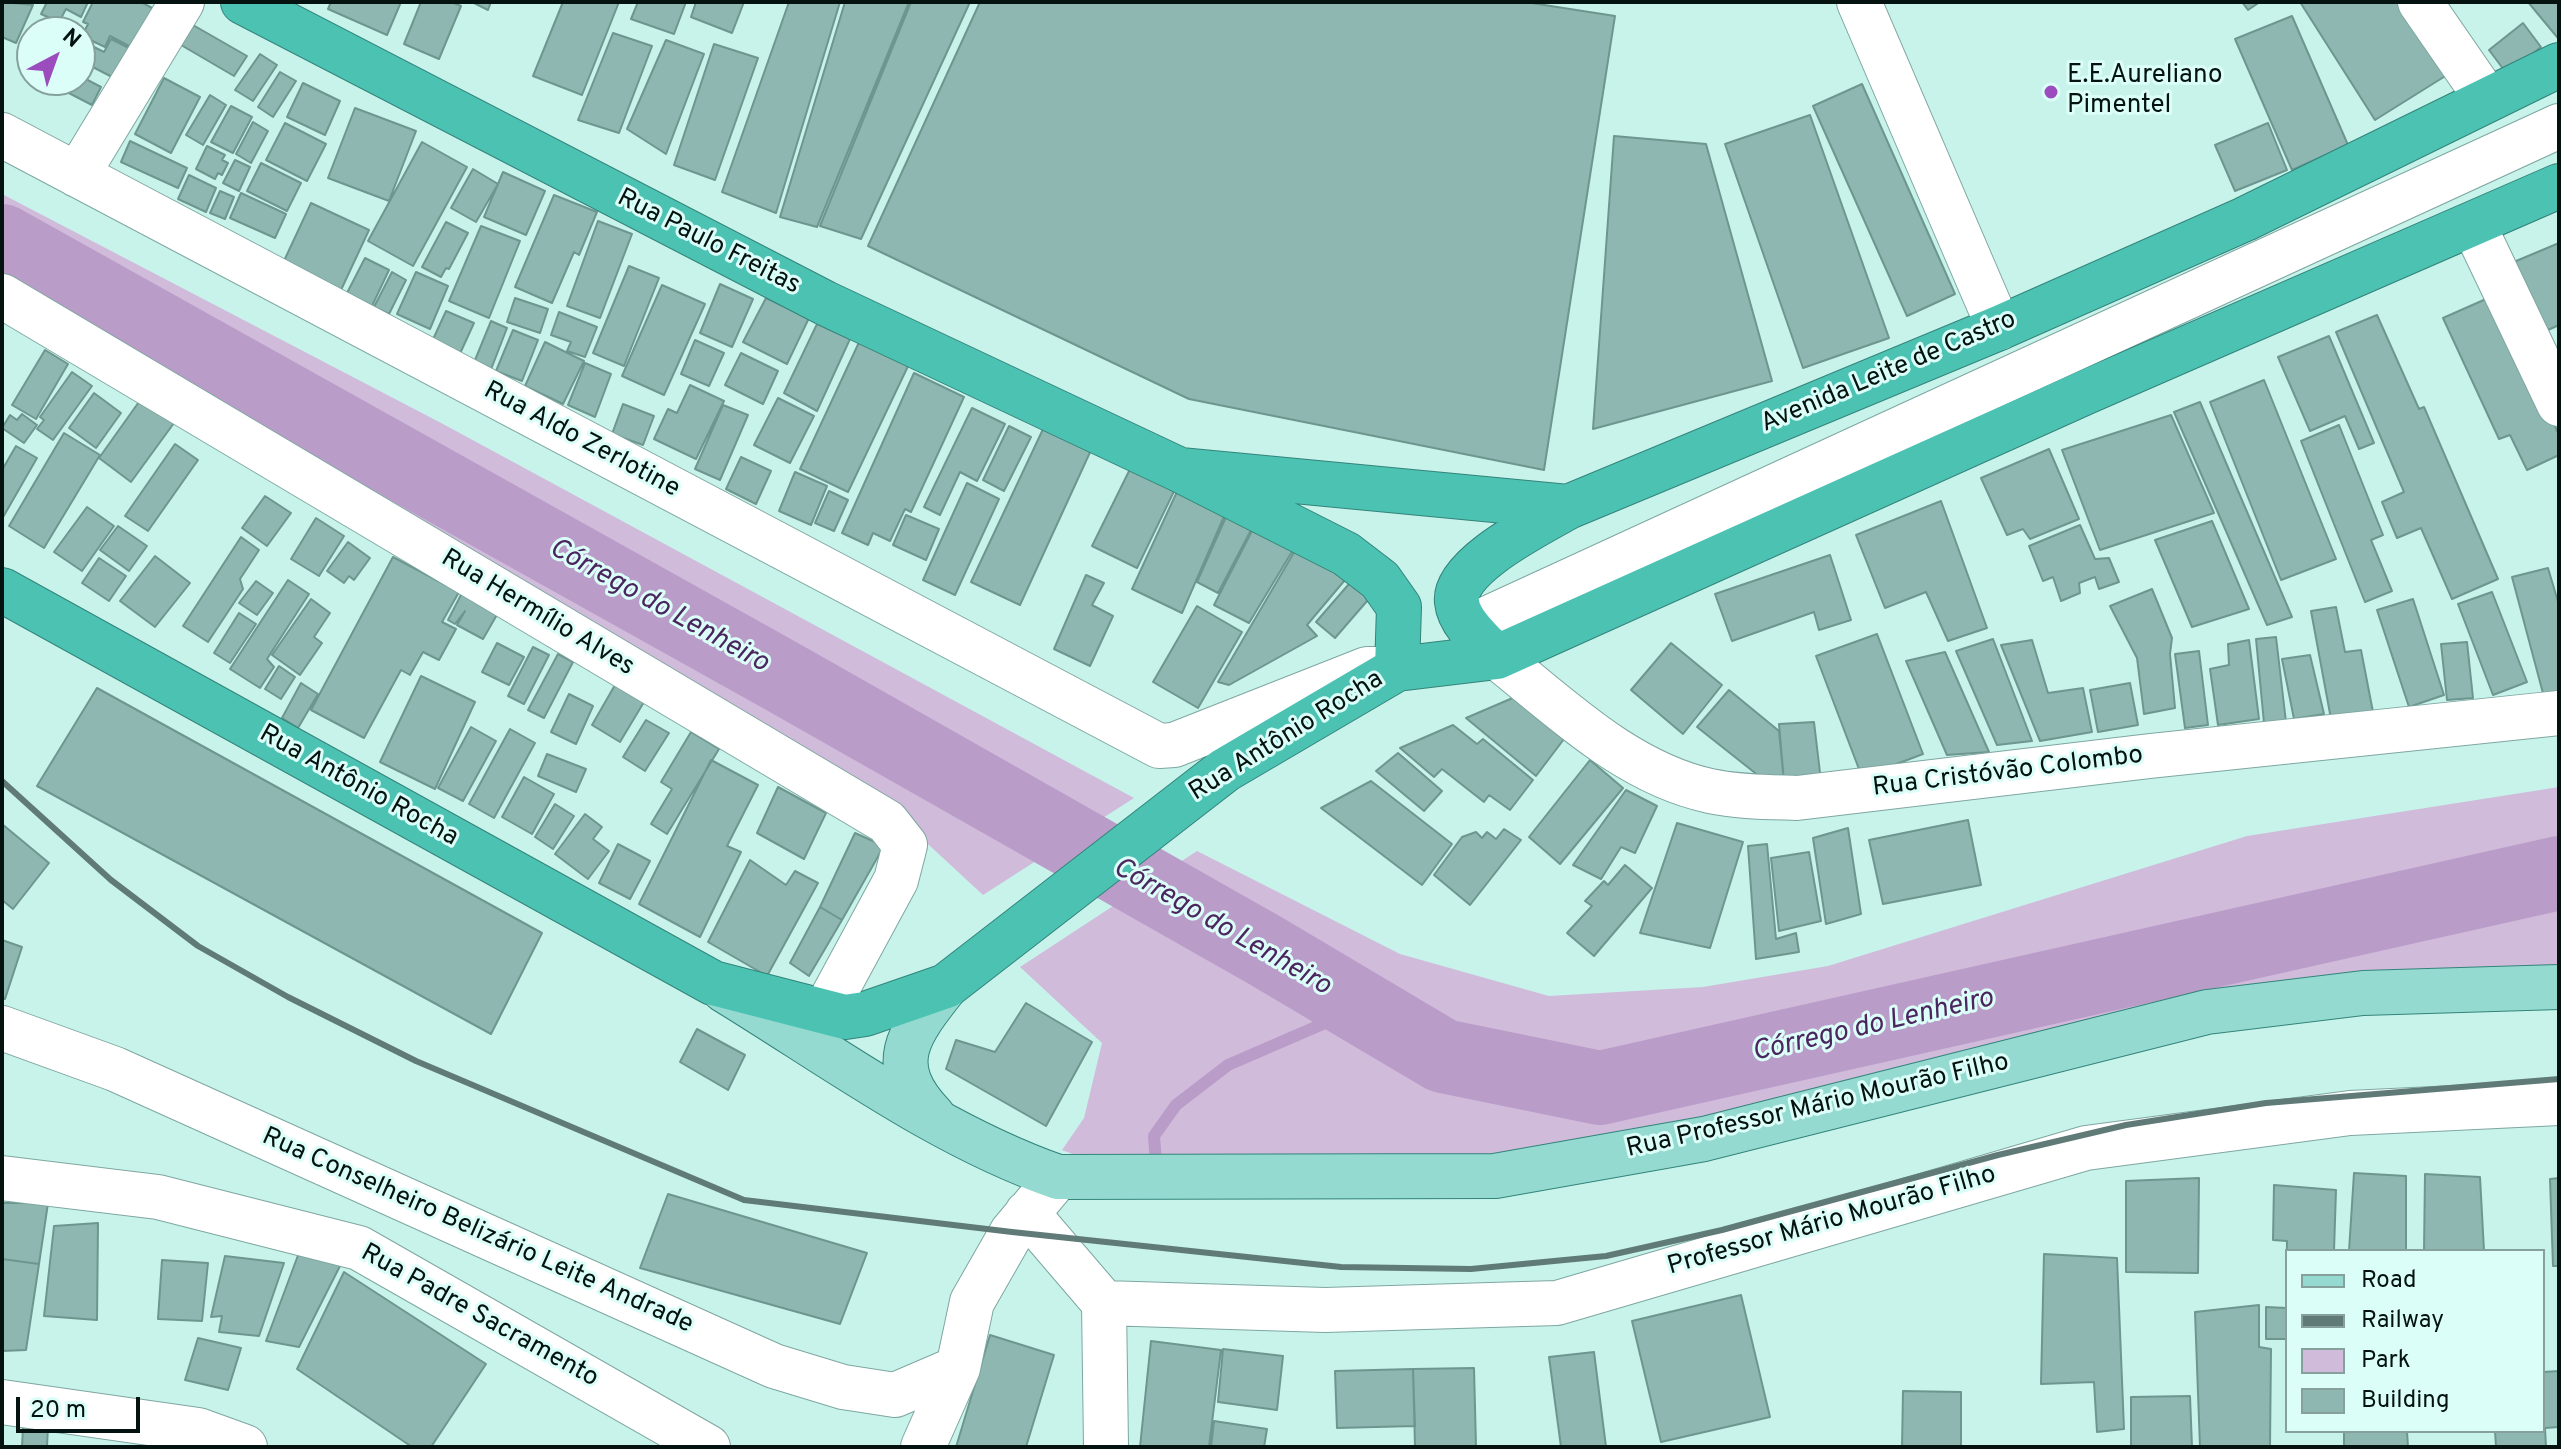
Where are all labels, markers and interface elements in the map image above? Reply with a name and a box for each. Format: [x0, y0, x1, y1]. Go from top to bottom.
north arrow [16, 16, 96, 96]
text: N [56, 24, 86, 54]
place label: E.E.Aureliano Pimentel [2067, 61, 2223, 122]
marker: E.E.Aureliano Pimentel [2042, 83, 2060, 101]
street label: Rua Paulo Freitas [611, 183, 805, 303]
street label: Avenida Leite de Castro [1757, 305, 2021, 441]
street label: Rua Aldo Zerlotine [478, 376, 684, 506]
water label: Córrego do Lenheiro [542, 533, 774, 681]
street label: Rua Hermílio Alves [435, 544, 639, 684]
street label: Rua Antônio Rocha [1184, 665, 1390, 809]
street label: Rua Antônio Rocha [253, 719, 463, 855]
street label: Rua Cristóvão Colombo [1871, 741, 2145, 805]
water label: Córrego do Lenheiro [1106, 852, 1336, 1004]
water label: Córrego do Lenheiro [1749, 983, 1997, 1071]
street label: Rua Professor Mário Mourão Filho [1624, 1048, 2012, 1166]
street label: Rua Conselheiro Belizário Leite Andrade [256, 1122, 698, 1342]
street label: Professor Mário Mourão Filho [1664, 1160, 2000, 1284]
street label: Rua Padre Sacramento [355, 1239, 603, 1395]
legend [2285, 1249, 2545, 1433]
text: Road [2361, 1266, 2417, 1296]
text: Railway [2361, 1306, 2444, 1336]
text: Park [2361, 1346, 2411, 1376]
scale bar [20, 1381, 144, 1431]
text: Building [2361, 1386, 2450, 1416]
text: 20 m [30, 1396, 86, 1426]

